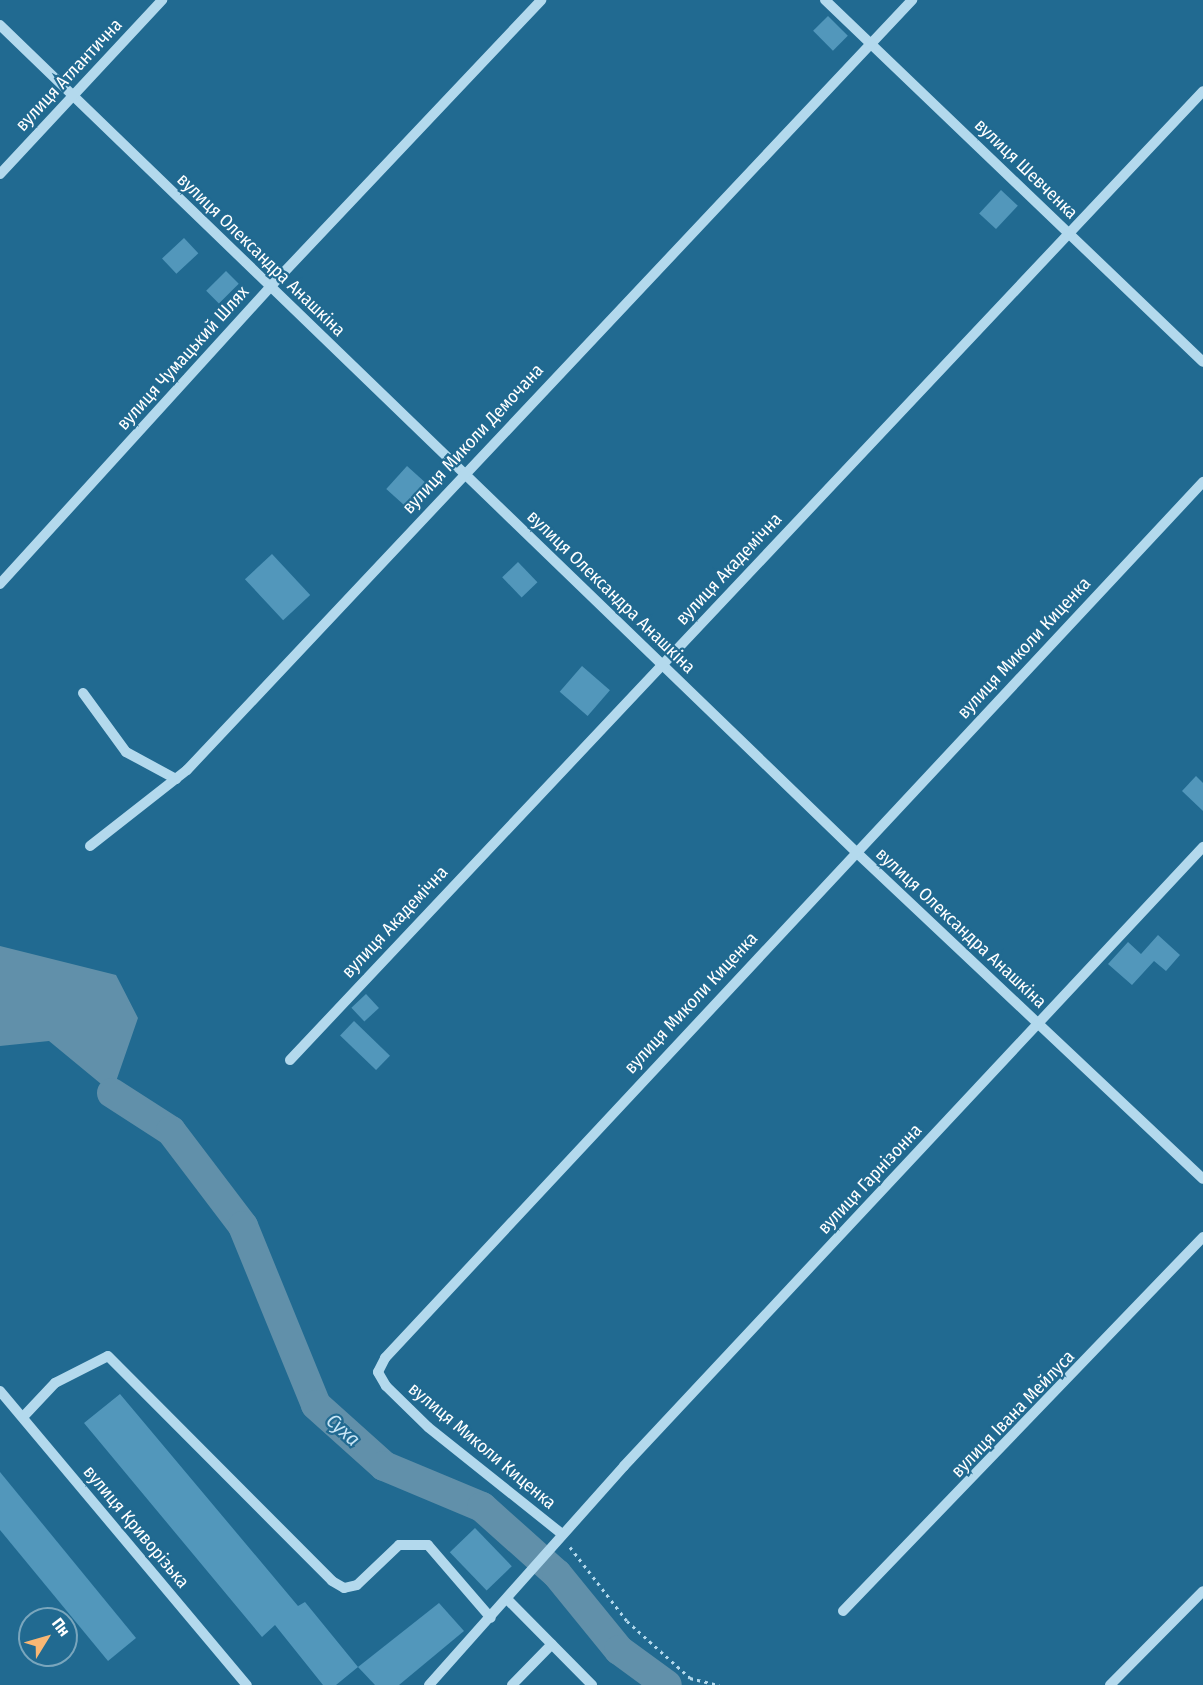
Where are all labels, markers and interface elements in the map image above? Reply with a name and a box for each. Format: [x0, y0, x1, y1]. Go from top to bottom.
street label: вулиця Атлантична [11, 14, 127, 136]
street label: вулиця Шевченка [970, 114, 1082, 224]
street label: вулиця Олександра Анашкіна [172, 169, 350, 341]
street label: вулиця Чумацький Шлях [113, 281, 253, 435]
street label: вулиця Миколи Демочана [398, 360, 548, 518]
street label: вулиця Олександра Анашкіна [522, 506, 700, 678]
street label: вулиця Академічна [672, 508, 786, 630]
street label: вулиця Миколи Киценка [953, 573, 1095, 723]
street label: вулиця Олександра Анашкіна [871, 843, 1051, 1013]
street label: вулиця Академічна [338, 861, 452, 983]
street label: вулиця Миколи Киценка [620, 928, 762, 1078]
street label: вулиця Гарнізонна [813, 1119, 927, 1239]
street label: вулиця Івана Мейлуса [947, 1346, 1079, 1482]
street label: вулиця Миколи Киценка [404, 1378, 560, 1514]
water label: Суха [321, 1409, 365, 1451]
street label: вулиця Криворізька [79, 1461, 193, 1593]
north arrow [18, 1607, 78, 1667]
text: Пн [48, 1614, 74, 1640]

